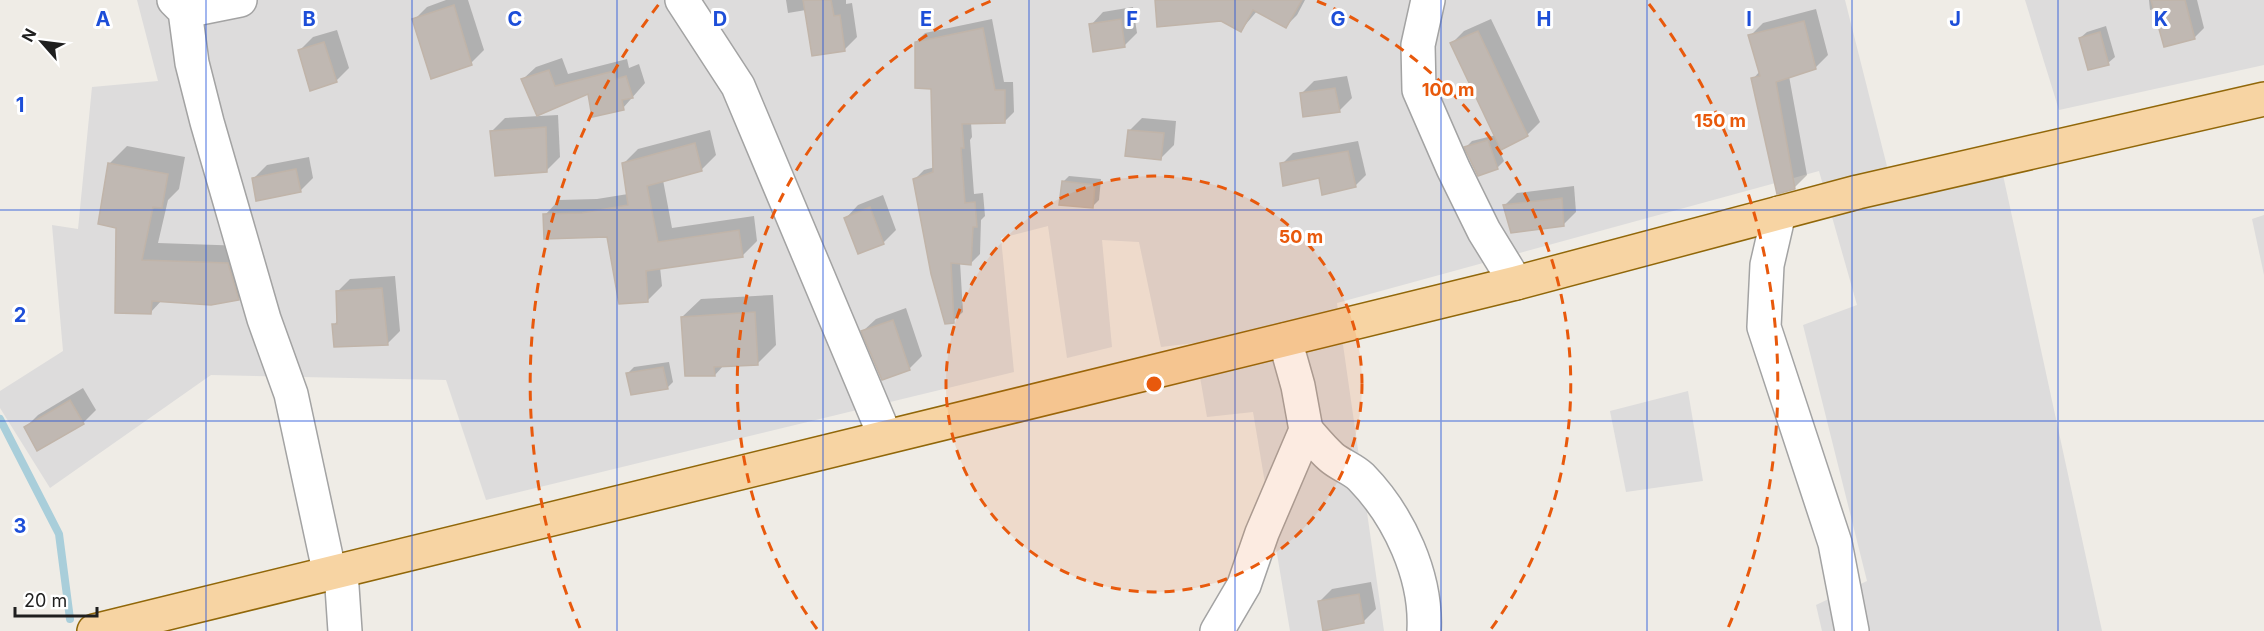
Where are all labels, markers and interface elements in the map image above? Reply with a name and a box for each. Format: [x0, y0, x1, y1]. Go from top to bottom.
text: A [96, 7, 111, 31]
text: B [302, 7, 316, 31]
text: C [508, 7, 522, 31]
text: D [713, 7, 727, 31]
text: E [920, 7, 932, 31]
text: F [1126, 7, 1138, 31]
text: G [1330, 7, 1346, 31]
text: H [1537, 7, 1551, 31]
text: I [1746, 7, 1752, 31]
text: J [1949, 7, 1961, 31]
text: K [2154, 7, 2168, 31]
north arrow [12, 12, 72, 72]
text: N [17, 25, 40, 45]
text: 100 m [1422, 79, 1474, 100]
text: 1 [16, 93, 24, 117]
text: 150 m [1694, 110, 1746, 131]
text: 50 m [1279, 226, 1323, 247]
text: 2 [14, 303, 26, 327]
centre of rings [1144, 374, 1164, 394]
text: 3 [14, 514, 26, 538]
scale bar [15, 580, 98, 618]
text: 20 m [24, 590, 67, 611]

